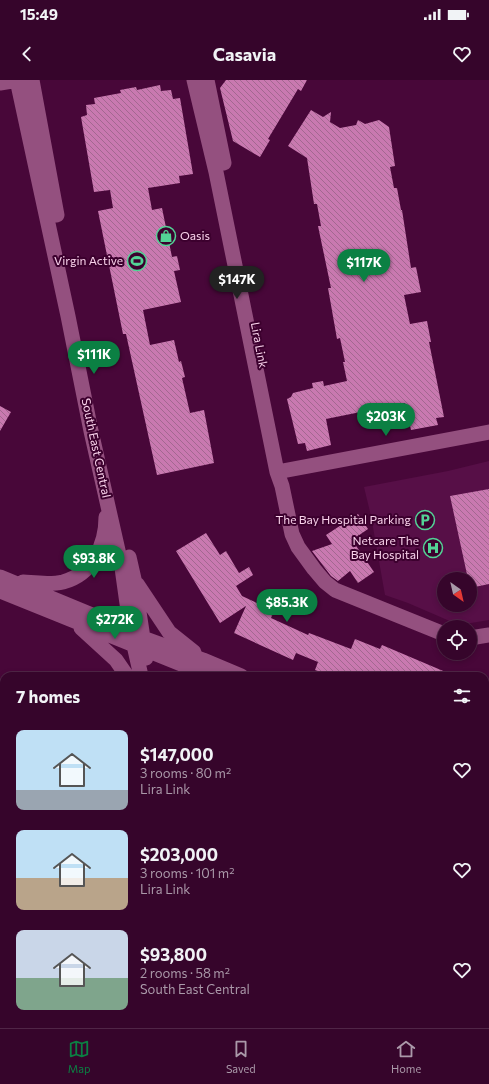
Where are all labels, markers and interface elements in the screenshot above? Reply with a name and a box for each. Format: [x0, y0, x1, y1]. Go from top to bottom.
text: 15:49 [20, 5, 58, 23]
icon: back [16, 43, 38, 65]
text: Casavia [213, 43, 276, 65]
icon: heart [451, 43, 473, 65]
shop icon: Oasis [155, 225, 177, 247]
place label: Oasis [180, 228, 210, 242]
pin: $117K [336, 249, 392, 283]
sports icon: Virgin Active [126, 250, 148, 272]
place label: Virgin Active [54, 253, 123, 267]
text: $117K [346, 254, 382, 270]
pin: $147K [209, 266, 265, 300]
text: $147K [218, 271, 256, 287]
street label: Lira Link [249, 321, 271, 369]
pin: $111K [66, 341, 122, 375]
text: $111K [77, 346, 111, 362]
street label: South East Central [80, 397, 114, 499]
pin: $203K [358, 403, 414, 437]
text: $203K [366, 408, 406, 424]
parking icon: The Bay Hospital Parking [414, 509, 436, 531]
place label: The Bay Hospital Parking [276, 512, 411, 526]
place label: Netcare The Bay Hospital [351, 533, 419, 561]
hospital icon: Netcare The Bay Hospital [422, 537, 444, 559]
pin: $93.8K [61, 545, 127, 579]
text: $93.8K [72, 550, 116, 566]
north arrow [437, 572, 477, 612]
map controls [437, 572, 477, 660]
pin: $85.3K [254, 589, 320, 623]
text: $85.3K [265, 594, 309, 610]
pin: $272K [87, 606, 143, 640]
text: $272K [96, 611, 134, 627]
button: locate [437, 620, 477, 660]
icon: filters [451, 685, 473, 707]
text: 7 homes [16, 686, 80, 707]
text: $147,000 [140, 744, 213, 765]
icon: home [48, 746, 96, 794]
icon: heart [451, 759, 473, 781]
text: 3 rooms · 80 m² [140, 765, 231, 781]
text: Lira Link [140, 781, 190, 797]
text: $203,000 [140, 844, 218, 865]
icon: home [48, 846, 96, 894]
icon: heart [451, 859, 473, 881]
text: 3 rooms · 101 m² [140, 865, 234, 881]
text: Lira Link [140, 881, 190, 897]
text: $93,800 [140, 944, 207, 965]
icon: home [48, 946, 96, 994]
icon: heart [451, 959, 473, 981]
text: 2 rooms · 58 m² [140, 965, 230, 981]
text: South East Central [140, 981, 250, 997]
tab: Map [68, 1038, 90, 1075]
tab: Saved [226, 1038, 256, 1075]
tab: Home [391, 1038, 421, 1075]

